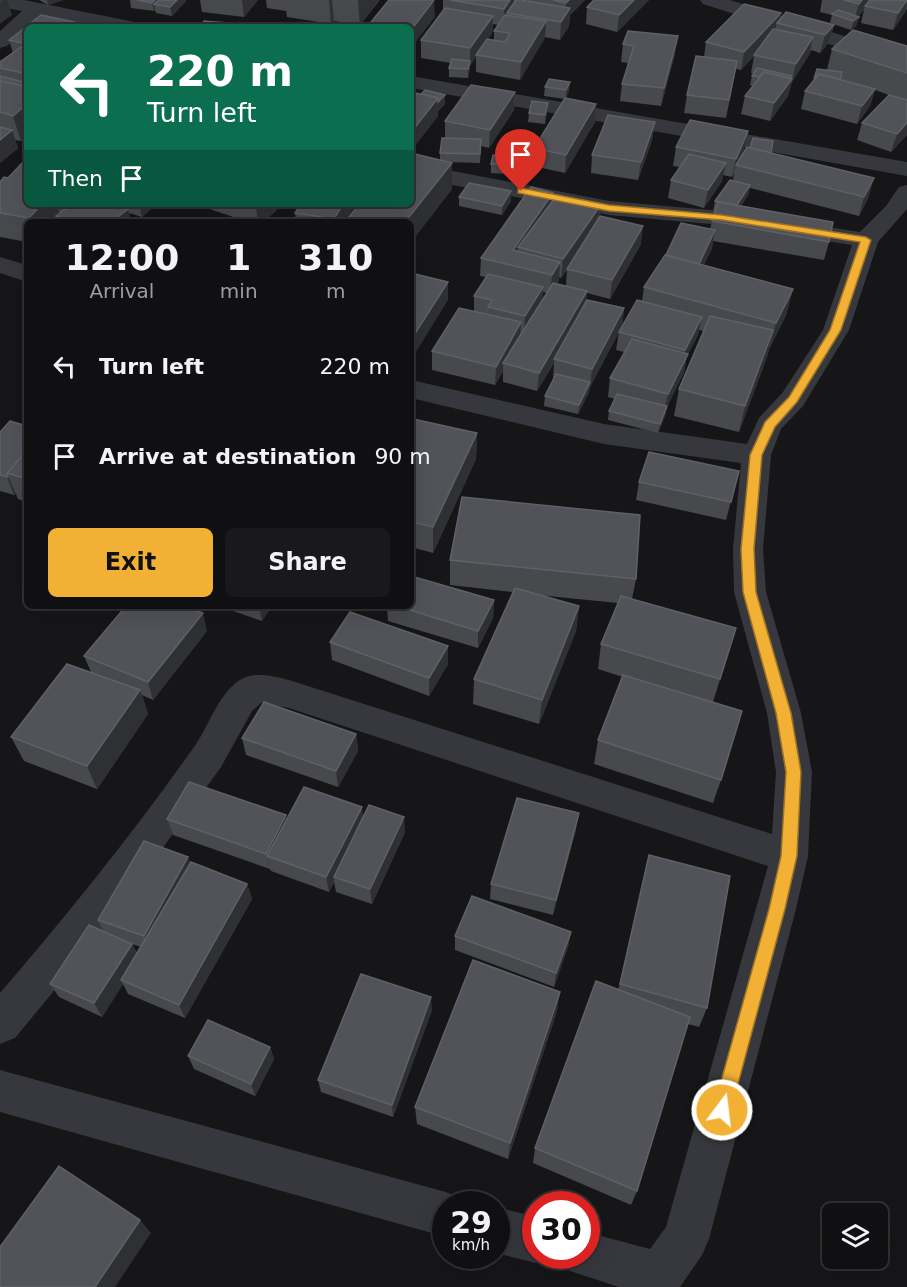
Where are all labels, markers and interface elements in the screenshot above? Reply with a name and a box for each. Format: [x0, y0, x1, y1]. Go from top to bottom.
text: 220 m [147, 47, 293, 96]
icon: left [48, 48, 126, 126]
text: Turn left [147, 97, 257, 128]
pin [495, 129, 546, 191]
icon: arrive [504, 138, 537, 171]
icon: arrive [115, 162, 148, 195]
text: Then [48, 166, 103, 191]
text: 12:00 [65, 237, 179, 278]
text: 1 [226, 237, 251, 278]
text: 310 [298, 237, 373, 278]
text: Arrival [89, 279, 154, 303]
text: min [220, 279, 258, 303]
text: m [326, 279, 346, 303]
icon: left [48, 350, 81, 383]
text: Turn left [99, 354, 204, 379]
text: 220 m [320, 354, 390, 379]
icon: arrive [48, 440, 81, 473]
text: Arrive at destination [99, 444, 356, 469]
text: 90 m [374, 444, 431, 469]
button: Exit [48, 528, 213, 597]
button: Share [225, 528, 390, 597]
position arrow [690, 1078, 754, 1142]
speed limit sign: 30 [522, 1191, 600, 1269]
map controls [822, 1203, 888, 1269]
button: layers [822, 1203, 888, 1269]
text: 29 [450, 1205, 492, 1240]
text: km/h [452, 1236, 490, 1254]

